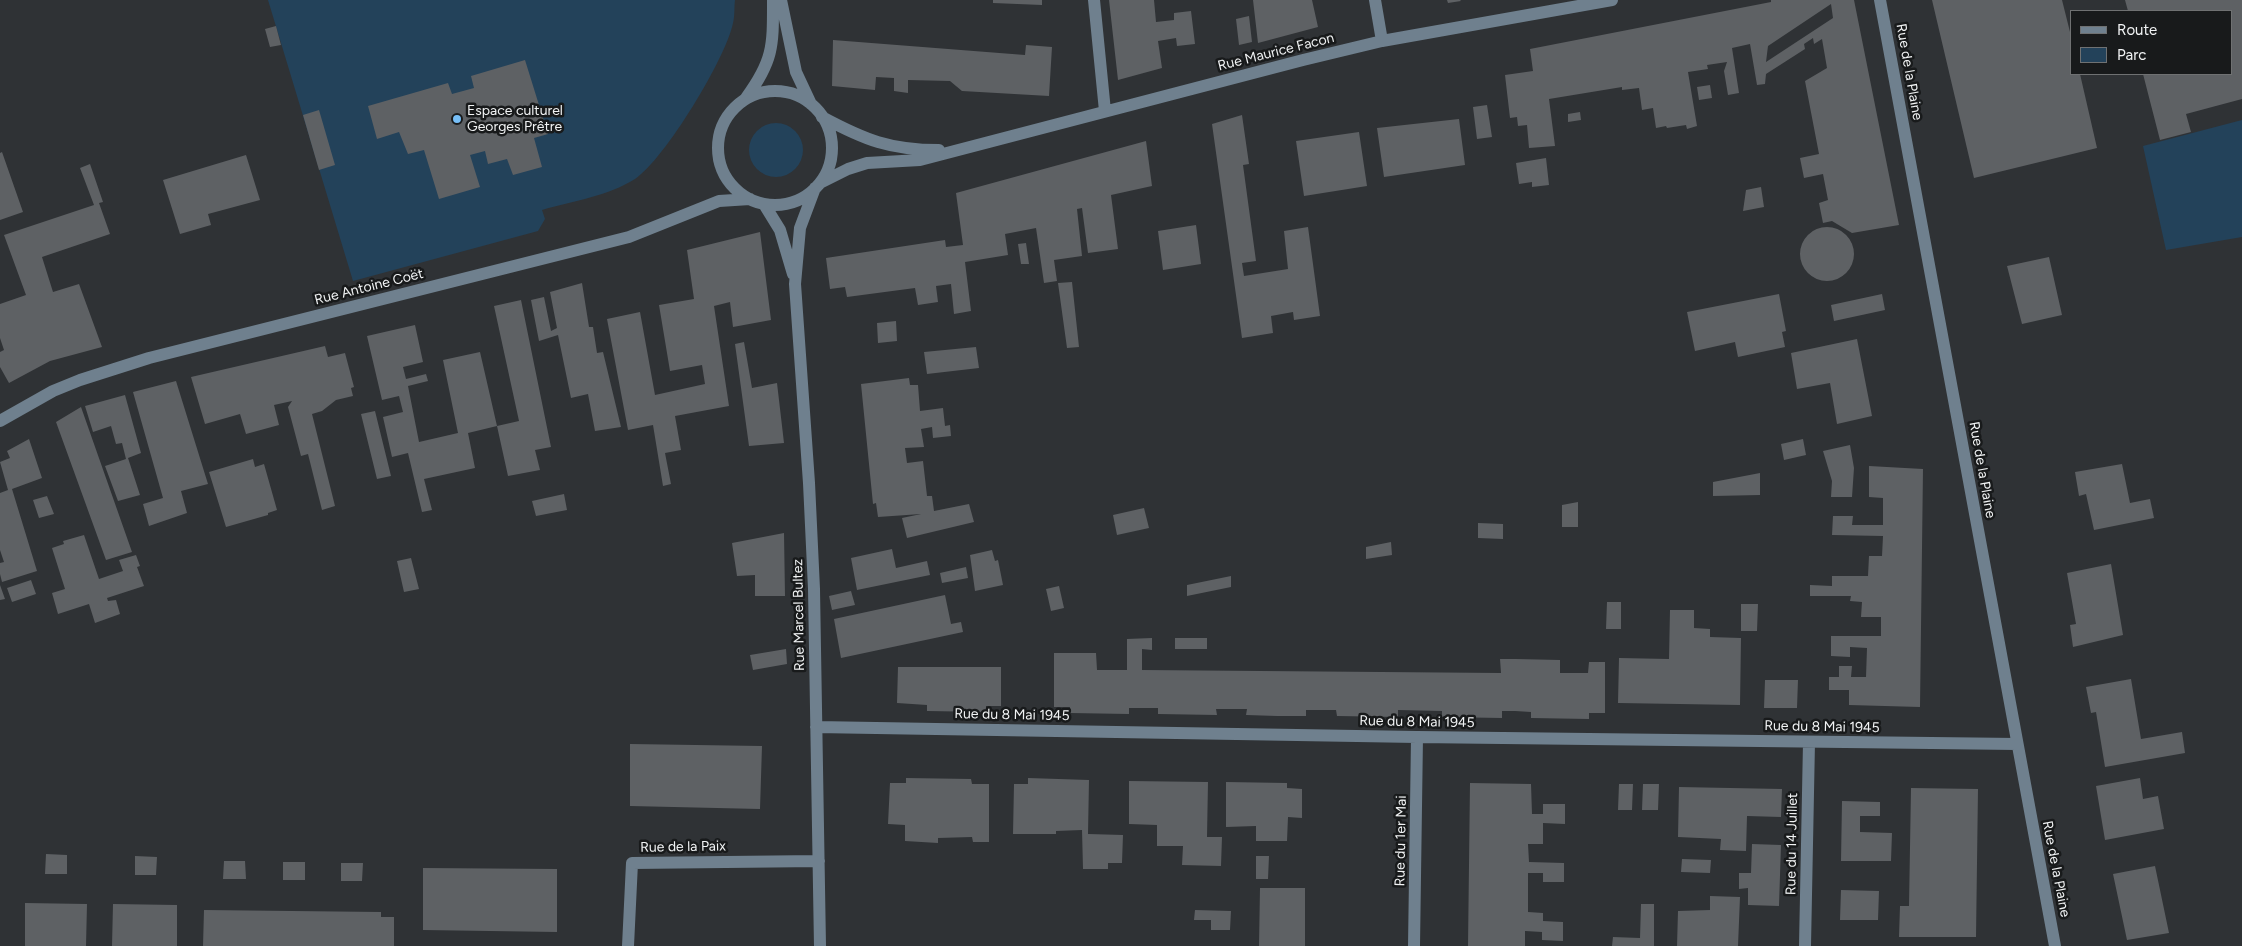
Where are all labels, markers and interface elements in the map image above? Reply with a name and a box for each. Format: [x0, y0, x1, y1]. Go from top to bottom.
legend [2070, 10, 2232, 75]
text: Route [2117, 21, 2157, 39]
street label: Rue de la Plaine [1892, 22, 1926, 122]
street label: Rue Maurice Facon [1216, 29, 1336, 75]
text: Parc [2117, 46, 2146, 64]
place label: Espace culturel Georges Prêtre [467, 103, 563, 136]
marker: Espace culturel Georges Prêtre [451, 113, 463, 125]
street label: Rue Antoine Coët [313, 265, 425, 309]
street label: Rue de la Plaine [1965, 420, 1999, 520]
street label: Rue Marcel Bultez [790, 559, 808, 671]
street label: Rue du 8 Mai 1945 [954, 706, 1070, 724]
street label: Rue du 8 Mai 1945 [1359, 713, 1475, 731]
street label: Rue du 8 Mai 1945 [1764, 718, 1880, 736]
street label: Rue du 14 Juillet [1783, 793, 1801, 895]
street label: Rue du 1er Mai [1392, 795, 1410, 887]
street label: Rue de la Plaine [2038, 819, 2074, 919]
street label: Rue de la Paix [640, 838, 726, 856]

